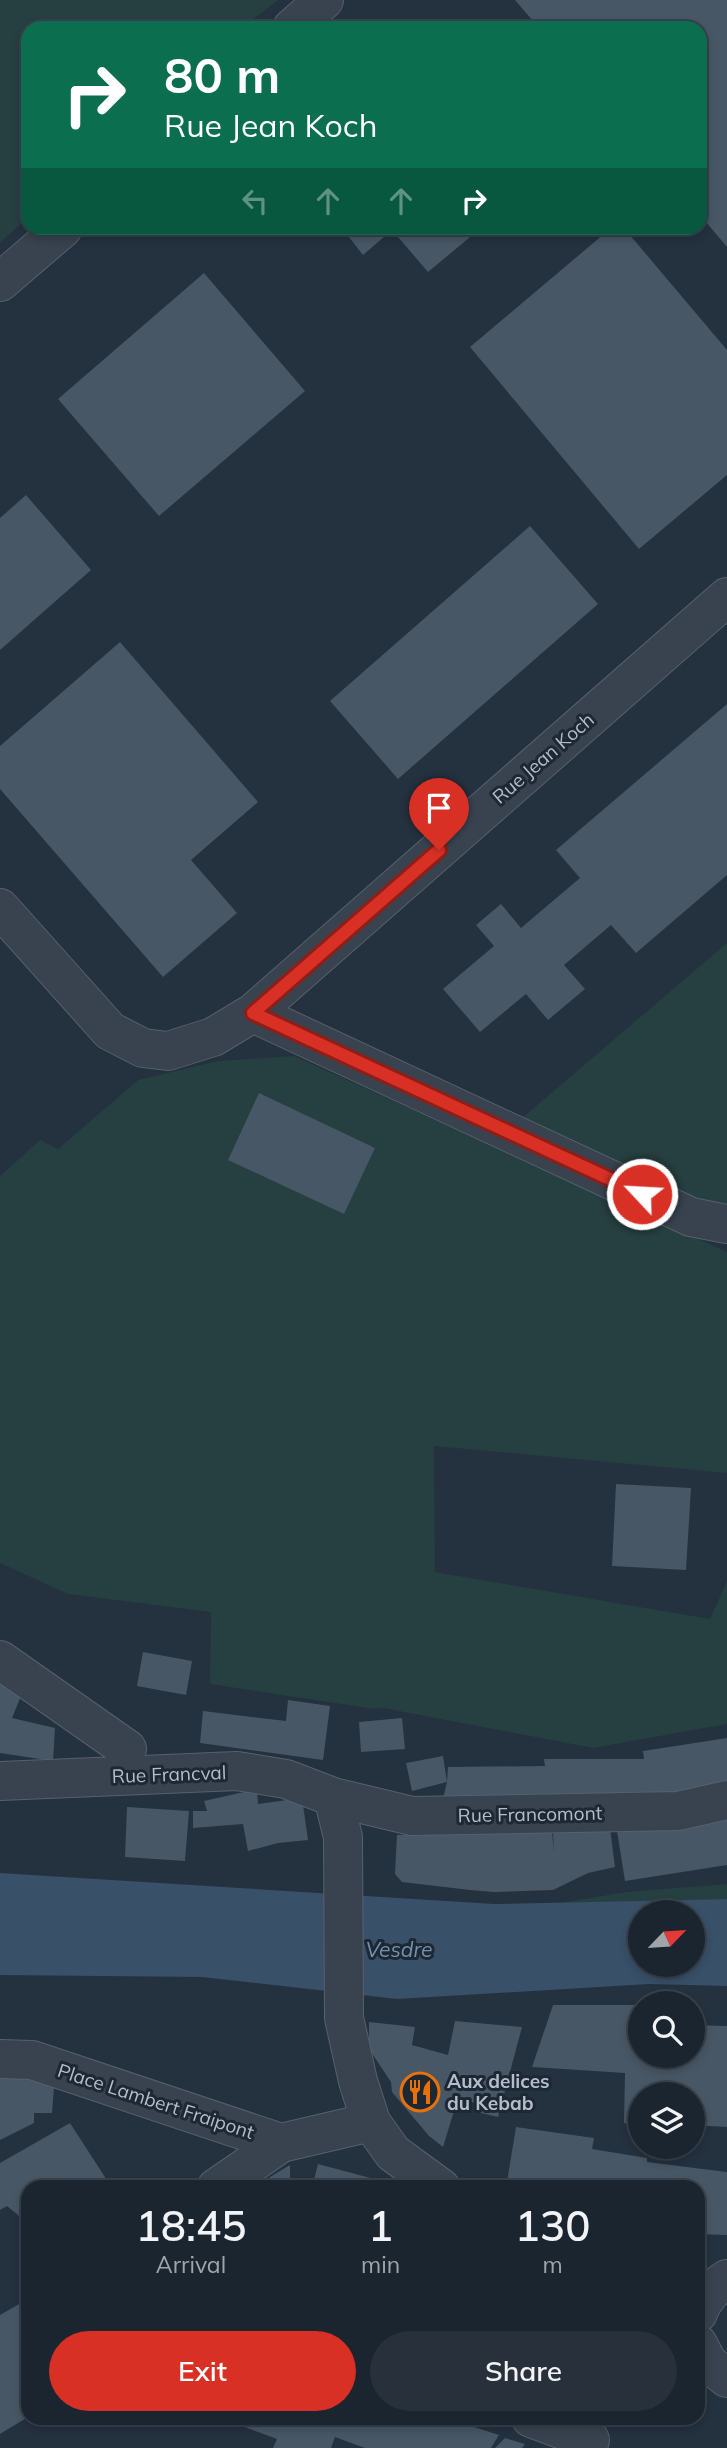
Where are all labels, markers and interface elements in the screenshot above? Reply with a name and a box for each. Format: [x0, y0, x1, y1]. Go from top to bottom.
text: 80 m [164, 44, 280, 105]
icon: right [49, 49, 140, 140]
text: Rue Jean Koch [164, 105, 377, 145]
icon: left [236, 182, 274, 220]
icon: ahead [309, 182, 347, 220]
icon: ahead [382, 182, 420, 220]
icon: right [455, 182, 493, 220]
street label: Rue Jean Koch [487, 707, 599, 809]
pin [409, 778, 469, 850]
icon: arrive [420, 789, 458, 827]
position arrow [605, 1157, 679, 1231]
street label: Rue Francval [111, 1760, 227, 1788]
street label: Rue Francomont [457, 1801, 603, 1827]
north arrow [628, 1900, 705, 1978]
map controls [628, 1900, 705, 2159]
water label: Vesdre [366, 1936, 432, 1962]
button: search [628, 1991, 705, 2068]
street label: Place Lambert Fraipont [55, 2058, 258, 2144]
place label: Aux delices du Kebab [447, 2069, 550, 2115]
restaurant icon: Aux delices du Kebab [399, 2071, 441, 2113]
button: layers [628, 2082, 705, 2159]
text: 18:45 [136, 2199, 246, 2252]
text: 1 [368, 2199, 393, 2252]
text: 130 [515, 2199, 590, 2252]
text: Arrival [156, 2250, 226, 2279]
text: min [361, 2250, 400, 2279]
text: m [542, 2250, 563, 2279]
button: Exit [49, 2331, 356, 2411]
button: Share [370, 2331, 677, 2411]

